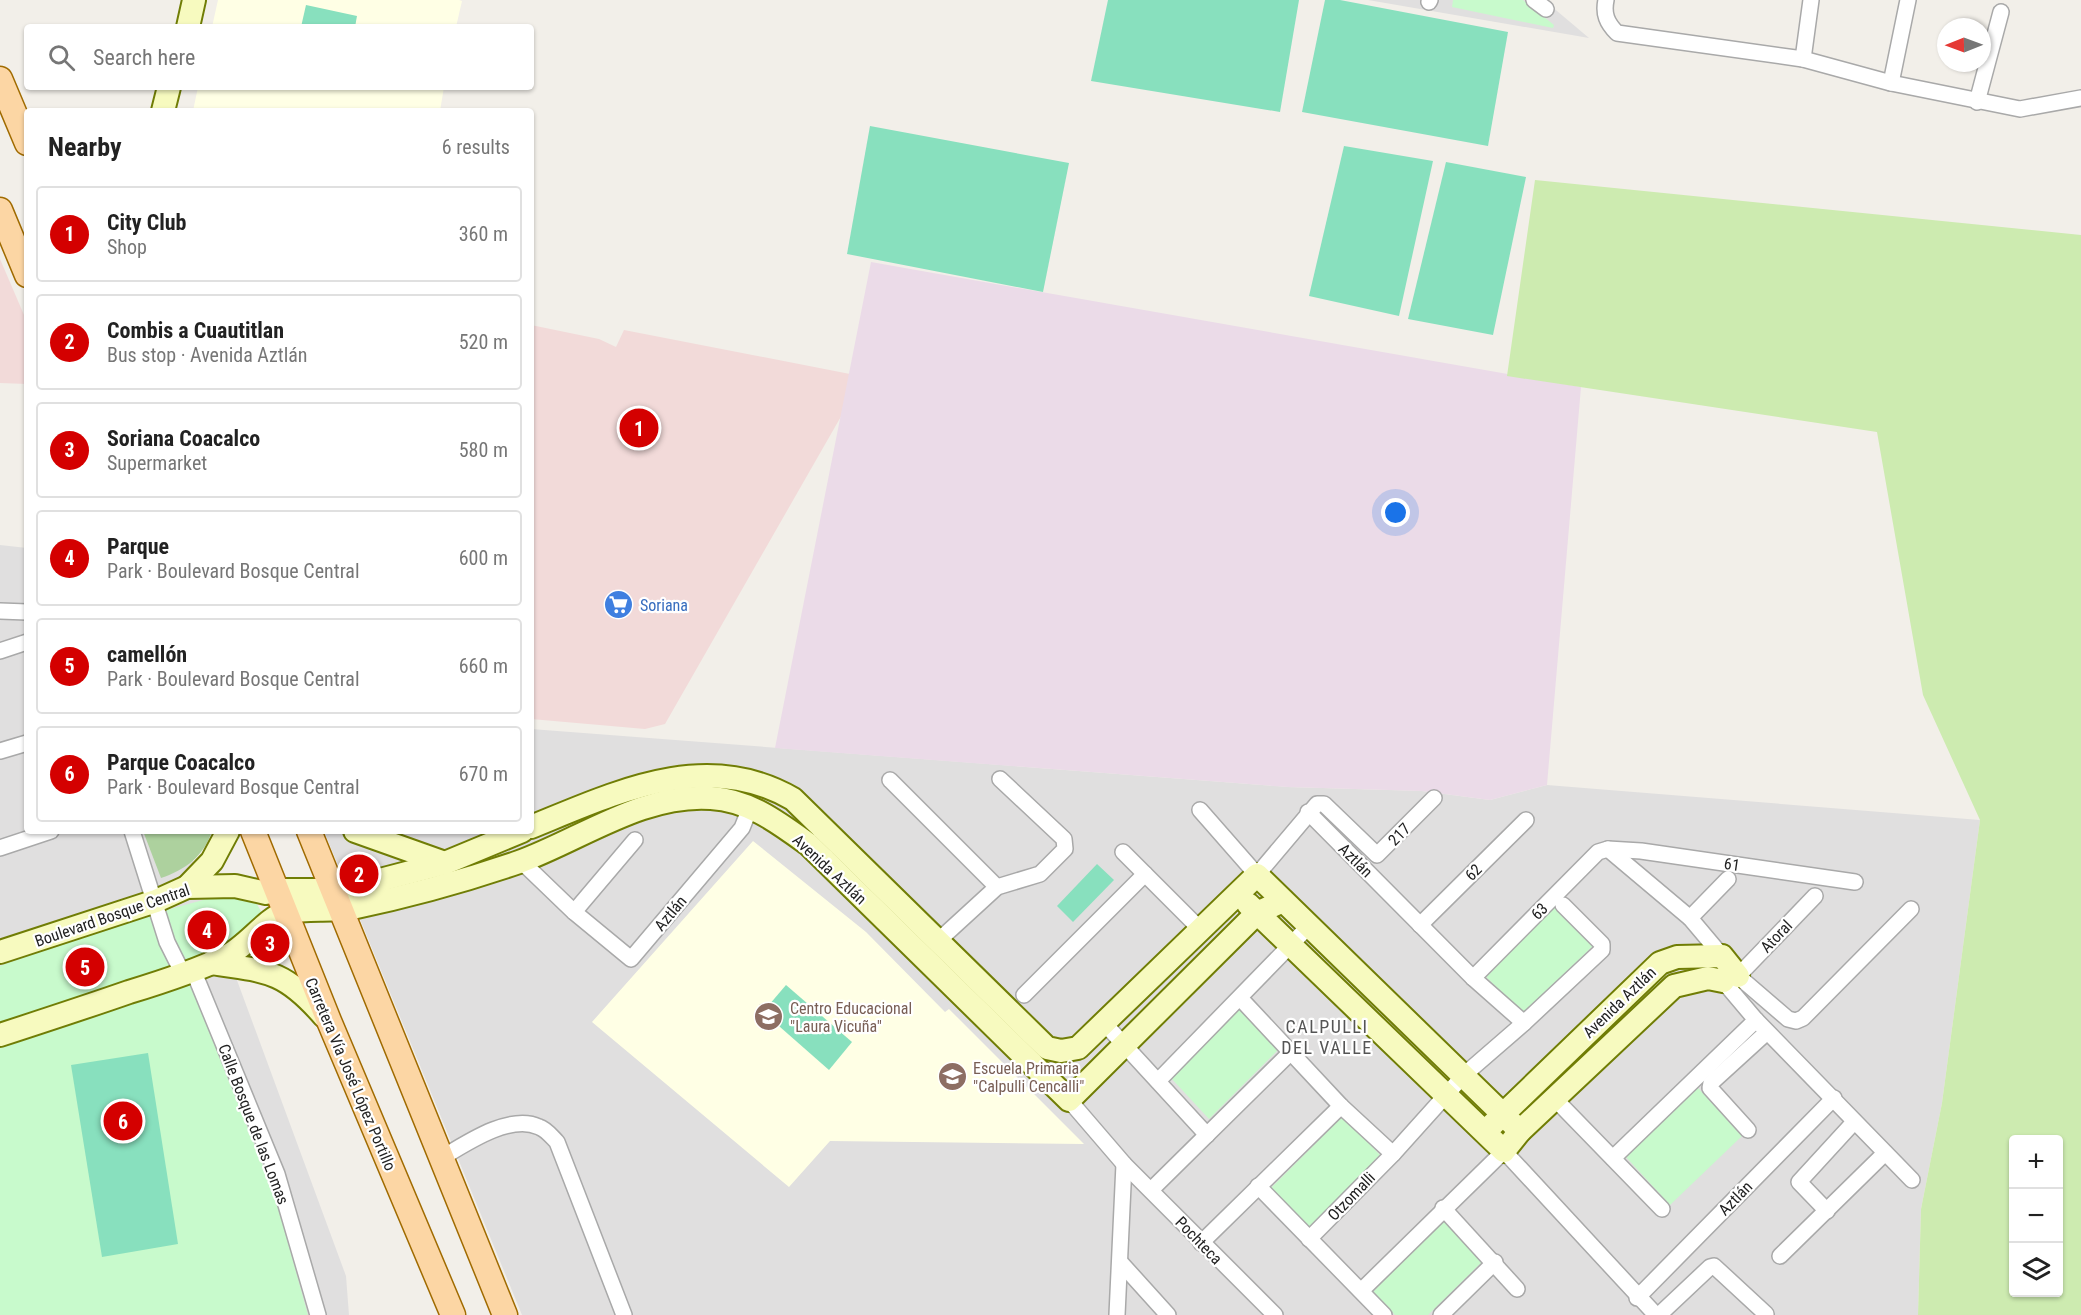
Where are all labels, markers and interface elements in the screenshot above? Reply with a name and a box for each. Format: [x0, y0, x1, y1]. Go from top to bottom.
north arrow [1937, 18, 1991, 72]
search box [24, 24, 534, 90]
icon: search [45, 41, 78, 74]
text: Search here [93, 45, 195, 70]
text: Nearby [48, 132, 122, 162]
text: 6 results [442, 135, 510, 159]
text: City Club [107, 210, 186, 235]
text: 1 [64, 222, 75, 246]
text: 360 m [459, 222, 508, 246]
text: Shop [107, 235, 147, 259]
text: Combis a Cuautitlan [107, 318, 284, 343]
text: 2 [64, 330, 75, 354]
text: 520 m [459, 330, 508, 354]
text: Bus stop · Avenida Aztlán [107, 343, 308, 367]
pin: 1 [620, 406, 658, 450]
text: Soriana Coacalco [107, 426, 260, 451]
text: 3 [64, 438, 75, 462]
text: 580 m [459, 438, 508, 462]
text: Supermarket [107, 451, 207, 475]
your location [1381, 498, 1410, 527]
text: Parque [107, 534, 169, 559]
text: 4 [64, 546, 75, 570]
text: 600 m [459, 546, 508, 570]
text: Park · Boulevard Bosque Central [107, 559, 360, 583]
supermarket icon: Soriana [603, 589, 635, 621]
place label: Soriana [640, 596, 688, 615]
text: camellón [107, 642, 187, 667]
text: 5 [64, 654, 75, 678]
text: 660 m [459, 654, 508, 678]
text: Park · Boulevard Bosque Central [107, 667, 360, 691]
text: Parque Coacalco [107, 750, 255, 775]
text: 6 [64, 762, 75, 786]
text: 670 m [459, 762, 508, 786]
text: Park · Boulevard Bosque Central [107, 775, 360, 799]
street label: 217 [1384, 819, 1414, 849]
street label: Avenida Aztlán [789, 830, 870, 908]
street label: Aztlán [1335, 839, 1377, 881]
pin: 2 [340, 852, 378, 896]
street label: 61 [1723, 854, 1741, 875]
street label: 62 [1461, 860, 1486, 885]
street label: Boulevard Bosque Central [32, 880, 192, 951]
street label: Aztlán [650, 892, 691, 935]
street label: 63 [1527, 899, 1552, 924]
pin: 4 [188, 908, 226, 952]
street label: Atoral [1756, 916, 1796, 956]
pin: 3 [250, 920, 290, 966]
pin: 5 [66, 944, 104, 990]
street label: Avenida Aztlán [1579, 963, 1660, 1042]
street label: Carretera Vía José López Portillo [301, 975, 400, 1174]
place label: Centro Educacional "Laura Vicuña" [790, 999, 912, 1036]
school or university icon: Centro Educacional "Laura Vicuña" [753, 1001, 785, 1033]
district label: CALPULLI DEL VALLE [1281, 1016, 1373, 1058]
street label: Calle Bosque de las Lomas [214, 1041, 293, 1207]
place label: Escuela Primaria "Calpulli Cencalli" [973, 1059, 1084, 1096]
school or university icon: Escuela Primaria "Calpulli Cencalli" [936, 1061, 968, 1093]
pin: 6 [104, 1098, 142, 1144]
map controls [2009, 1135, 2063, 1297]
button: + [2009, 1135, 2063, 1189]
street label: Otzomalli [1324, 1168, 1379, 1225]
street label: Aztlán [1715, 1177, 1756, 1219]
button: − [2009, 1189, 2063, 1243]
street label: Pochteca [1171, 1212, 1226, 1268]
button: layers [2009, 1243, 2063, 1297]

